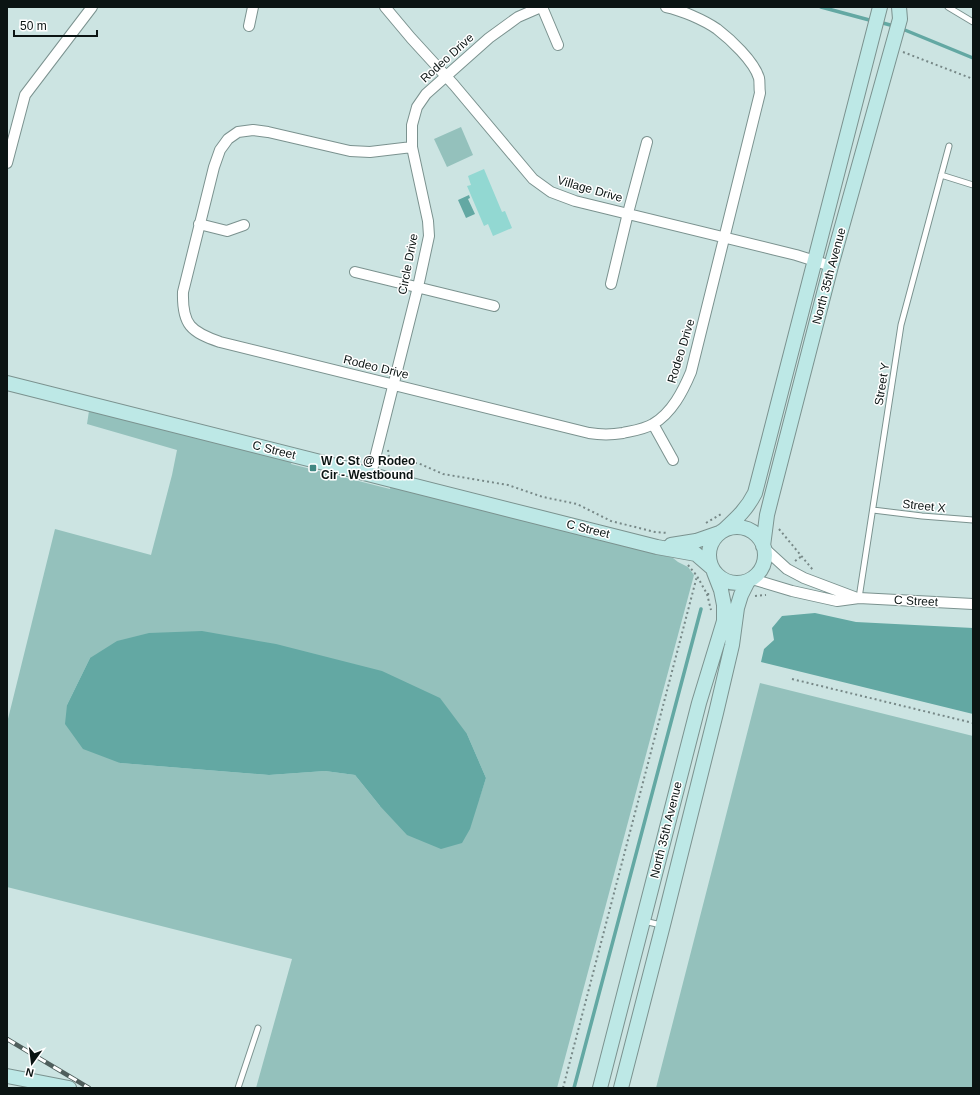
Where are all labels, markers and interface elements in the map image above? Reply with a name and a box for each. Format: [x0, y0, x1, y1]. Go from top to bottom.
scale bar [14, 12, 97, 38]
text: 50 m [20, 19, 47, 33]
street label: Rodeo Drive [418, 30, 477, 86]
street label: Village Drive [556, 173, 625, 205]
street label: North 35th Avenue [809, 226, 849, 326]
street label: Circle Drive [395, 232, 421, 296]
street label: Rodeo Drive [665, 317, 698, 385]
street label: Rodeo Drive [342, 352, 410, 382]
street label: Street Y [872, 362, 892, 406]
street label: C Street [251, 438, 298, 462]
place label: W C St @ Rodeo Cir - Westbound [321, 454, 415, 482]
marker: W C St @ Rodeo Cir - Westbound [308, 463, 318, 473]
street label: Street X [902, 497, 946, 515]
street label: C Street [565, 517, 612, 541]
street label: C Street [894, 593, 939, 609]
street label: North 35th Avenue [647, 780, 685, 880]
north arrow [12, 1043, 52, 1083]
text: N [24, 1066, 35, 1079]

